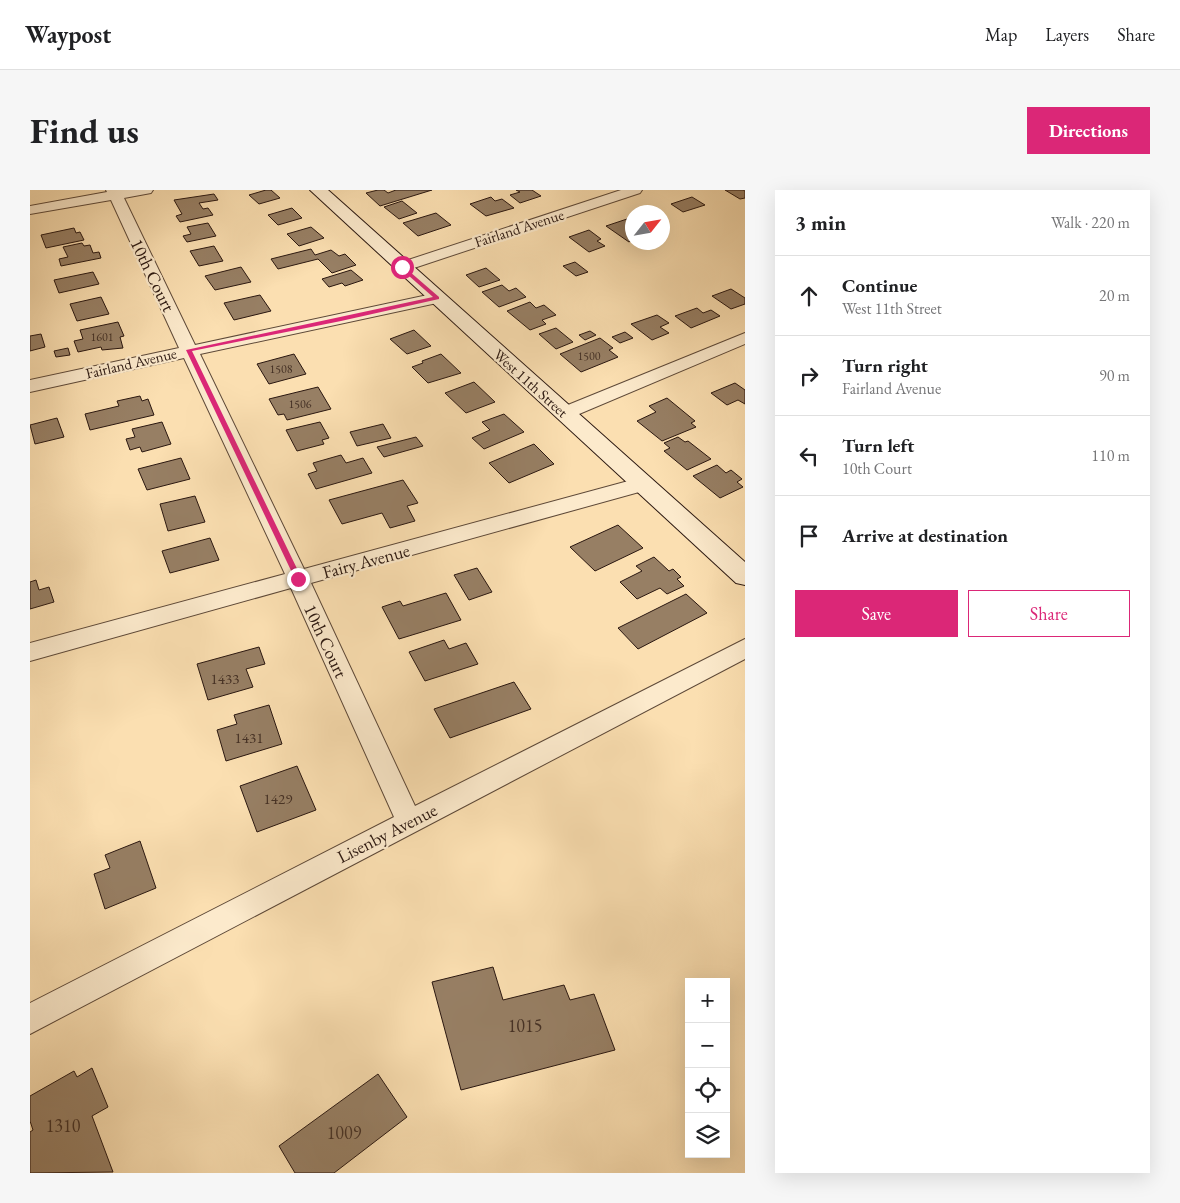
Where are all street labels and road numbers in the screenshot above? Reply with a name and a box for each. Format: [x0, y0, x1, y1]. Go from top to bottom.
street label: Fairland Avenue [472, 205, 566, 251]
street label: 10th Court [125, 235, 181, 316]
street label: Fairland Avenue [84, 343, 179, 383]
street label: West 11th Street [490, 345, 572, 422]
street label: Fairy Avenue [320, 538, 412, 584]
street label: 10th Court [299, 600, 353, 682]
street label: Lisenby Avenue [333, 798, 441, 868]

